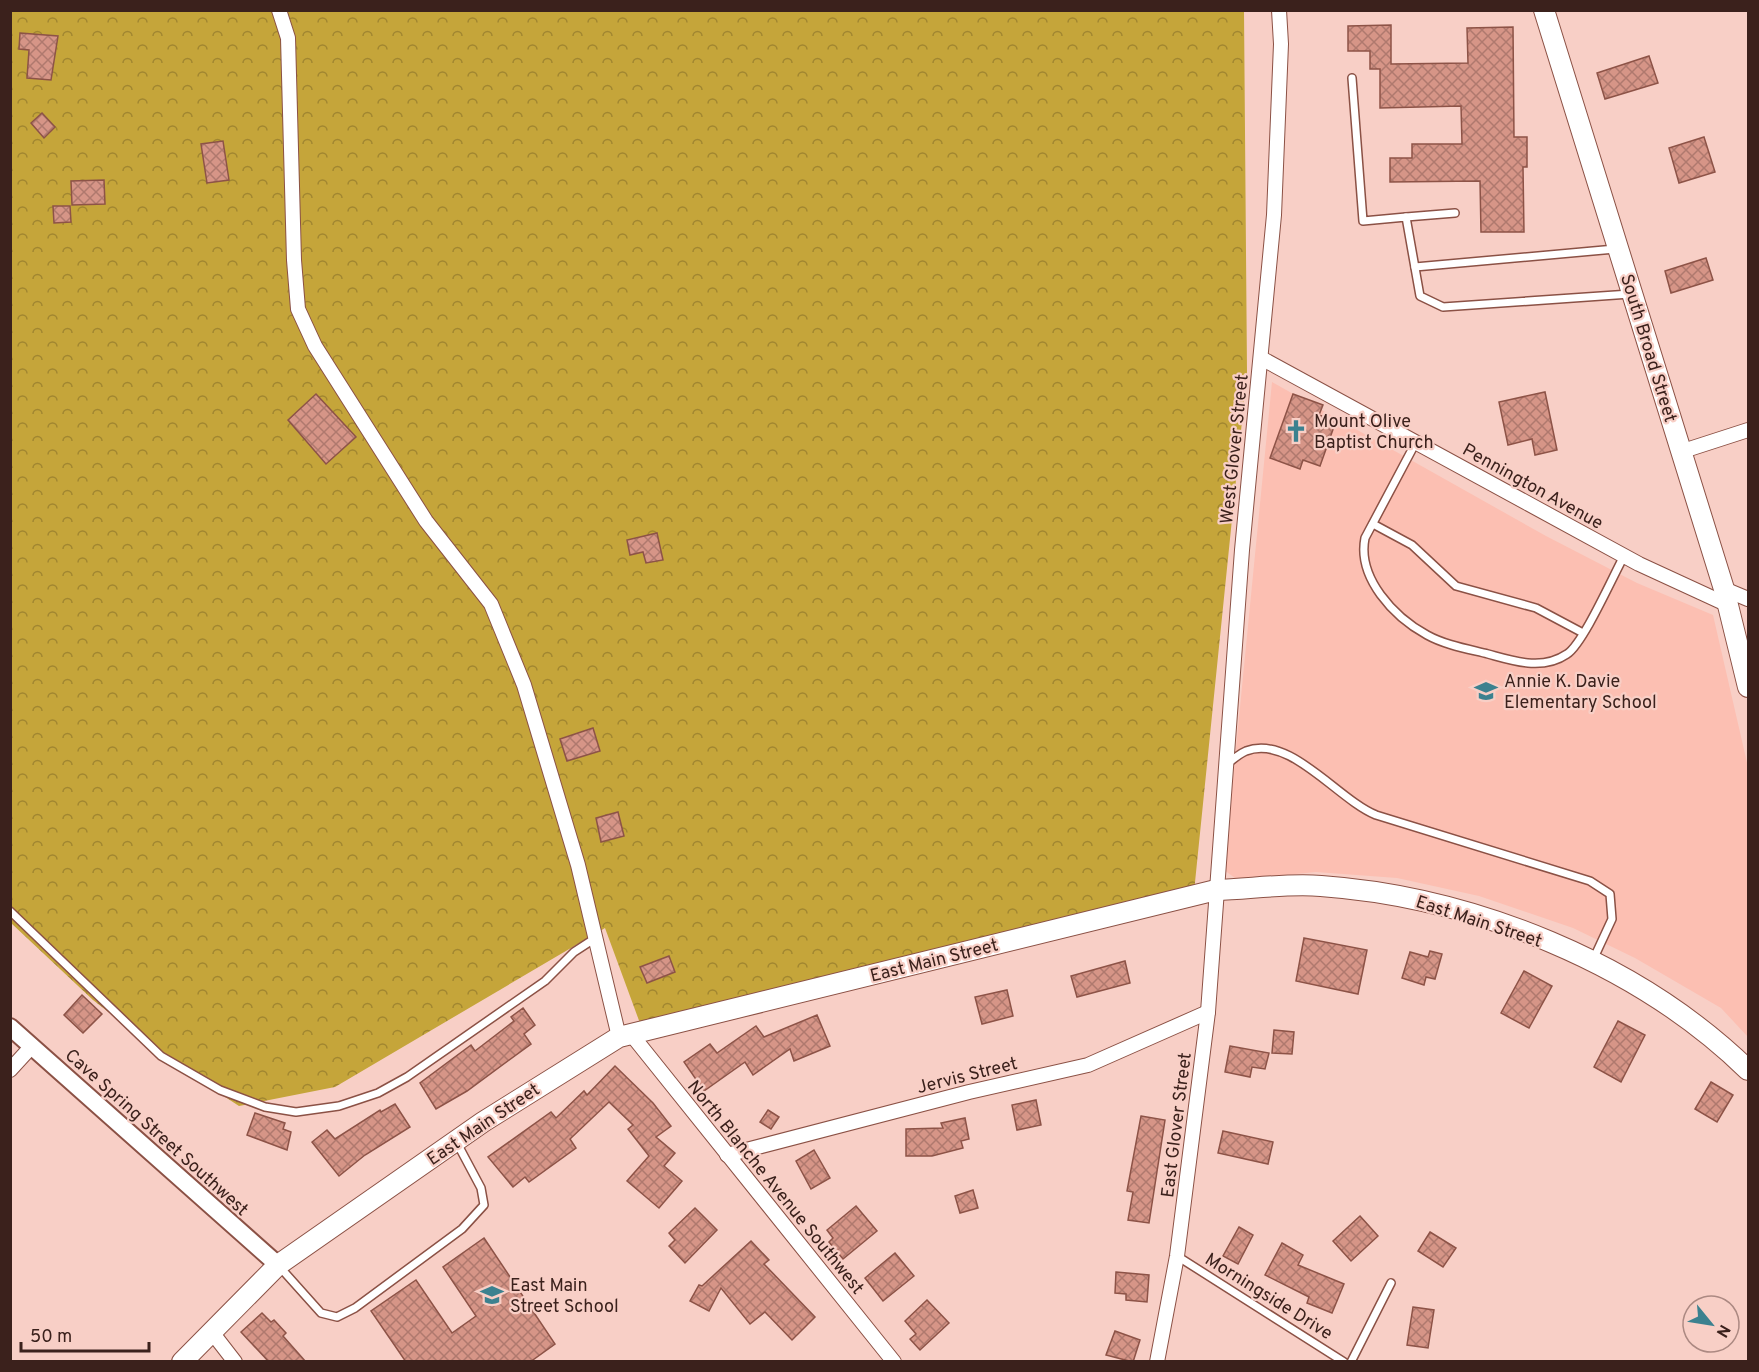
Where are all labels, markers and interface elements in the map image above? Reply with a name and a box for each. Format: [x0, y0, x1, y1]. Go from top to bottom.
street label: South Broad Street [1614, 272, 1681, 425]
street label: West Glover Street [1216, 373, 1255, 525]
place label: Mount Olive Baptist Church [1314, 411, 1434, 455]
church icon: Mount Olive Baptist Church [1283, 418, 1309, 444]
street label: Pennington Avenue [1458, 439, 1607, 535]
place label: Annie K. Davie Elementary School [1504, 671, 1657, 715]
school or university icon: Annie K. Davie Elementary School [1473, 678, 1499, 704]
street label: East Main Street [1413, 891, 1545, 954]
street label: East Main Street [868, 934, 1001, 989]
street label: Cave Spring Street Southwest [59, 1045, 253, 1222]
street label: East Glover Street [1157, 1051, 1198, 1199]
street label: Jervis Street [915, 1053, 1020, 1100]
street label: North Blanche Avenue Southwest [681, 1076, 868, 1300]
street label: East Main Street [423, 1079, 545, 1172]
street label: Morningside Drive [1200, 1249, 1336, 1346]
place label: East Main Street School [510, 1275, 619, 1319]
school or university icon: East Main Street School [479, 1282, 505, 1308]
north arrow [1681, 1294, 1741, 1354]
scale bar [21, 1315, 148, 1353]
text: N [1711, 1321, 1734, 1340]
text: 50 m [30, 1326, 72, 1349]

